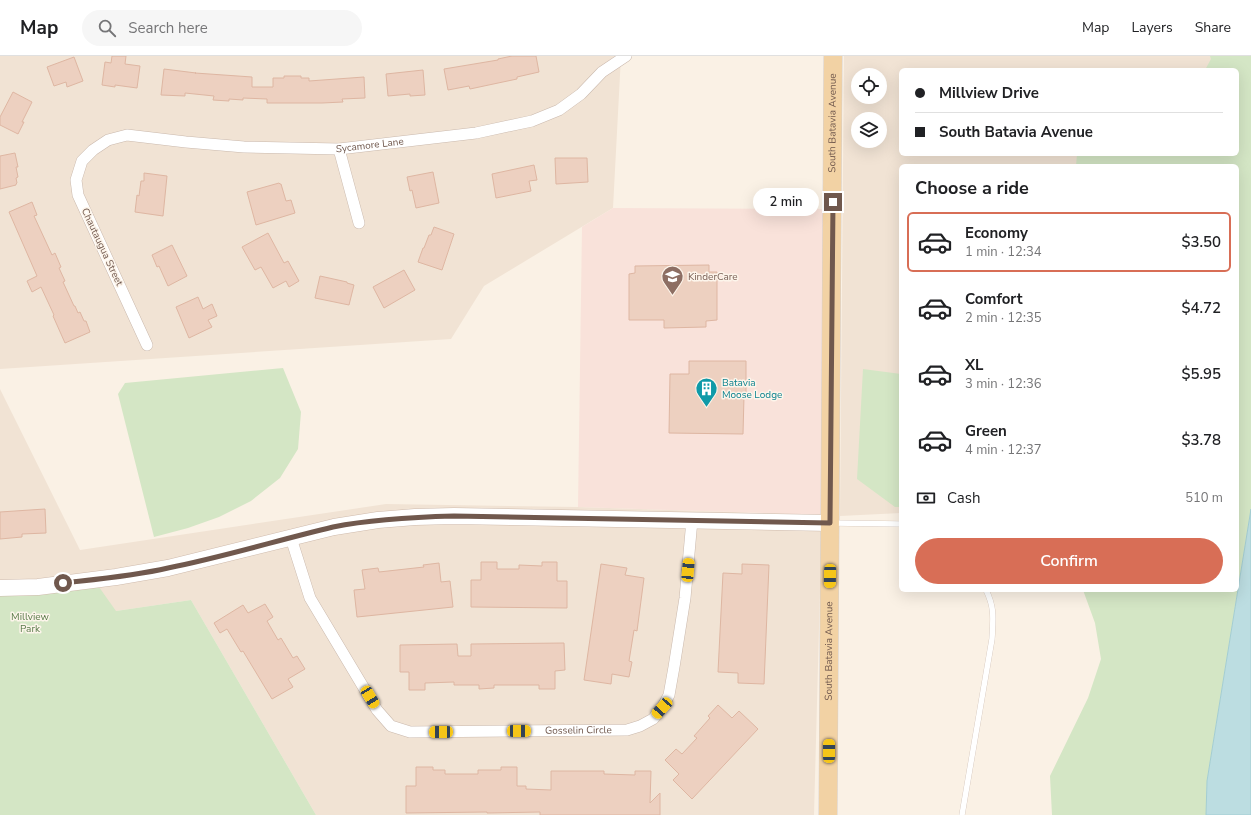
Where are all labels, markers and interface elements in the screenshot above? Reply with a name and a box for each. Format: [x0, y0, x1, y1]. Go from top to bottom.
search box [82, 10, 362, 46]
text: Map [20, 15, 58, 41]
icon: search [96, 17, 118, 39]
text: Search here [128, 18, 208, 38]
text: Map [1082, 18, 1109, 37]
text: Layers [1131, 18, 1173, 37]
text: Share [1195, 18, 1231, 37]
map controls [851, 68, 887, 148]
button: locate [851, 68, 887, 104]
street label: South Batavia Avenue [825, 73, 840, 173]
text: Millview Drive [939, 83, 1039, 103]
button: layers [851, 112, 887, 148]
text: South Batavia Avenue [939, 122, 1093, 142]
street label: Sycamore Lane [336, 134, 405, 156]
text: Choose a ride [915, 176, 1029, 200]
callout: 2 min [753, 188, 819, 216]
text: 2 min [769, 193, 803, 211]
route end [824, 193, 842, 211]
street label: Chautaugua Street [78, 206, 126, 289]
text: Economy [965, 223, 1028, 243]
icon: car [917, 224, 953, 260]
text: $3.50 [1181, 232, 1221, 252]
text: 1 min · 12:34 [965, 243, 1041, 261]
school or university icon: KinderCare [660, 264, 686, 297]
place label: KinderCare [688, 270, 738, 284]
text: Comfort [965, 289, 1022, 309]
icon: car [917, 290, 953, 326]
text: $4.72 [1181, 298, 1221, 318]
text: 2 min · 12:35 [965, 309, 1041, 327]
text: XL [965, 355, 984, 375]
icon: car [917, 356, 953, 392]
text: $5.95 [1181, 364, 1221, 384]
text: 3 min · 12:36 [965, 375, 1041, 393]
building icon: Batavia Moose Lodge [694, 376, 720, 409]
place label: Batavia Moose Lodge [722, 376, 782, 402]
text: Green [965, 421, 1007, 441]
icon: car [917, 422, 953, 458]
text: $3.78 [1181, 430, 1221, 450]
text: 4 min · 12:37 [965, 441, 1041, 459]
icon: cash [915, 487, 937, 509]
text: Cash [947, 488, 981, 508]
text: 510 m [1185, 489, 1223, 507]
button: Confirm [915, 538, 1223, 584]
car [681, 558, 695, 582]
car [824, 564, 836, 588]
route start [54, 574, 72, 592]
street label: South Batavia Avenue [822, 601, 836, 701]
park label: Millview Park [11, 610, 49, 636]
car [359, 684, 381, 710]
car [650, 695, 674, 721]
street label: Gosselin Circle [545, 723, 612, 738]
car [507, 725, 531, 737]
car [429, 726, 453, 738]
car [823, 739, 835, 763]

